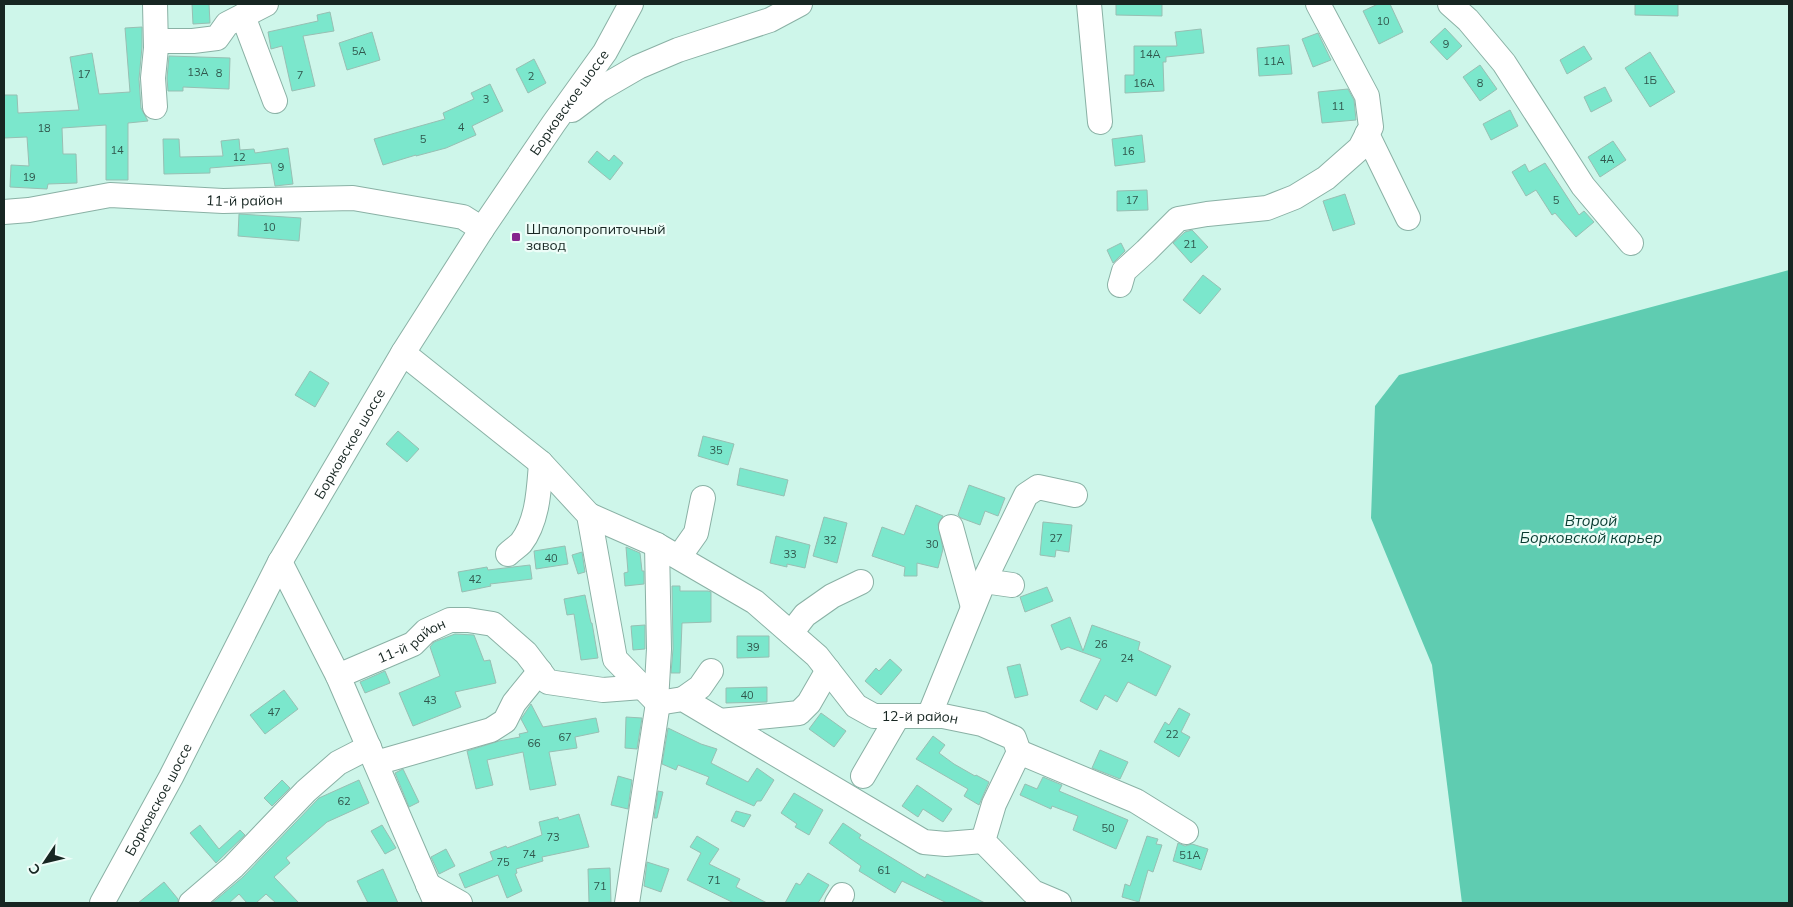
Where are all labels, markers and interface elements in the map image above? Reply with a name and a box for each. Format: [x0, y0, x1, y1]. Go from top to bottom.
house number: 10 [1376, 14, 1390, 28]
house number: 9 [1443, 37, 1449, 51]
house number: 5А [352, 44, 366, 58]
street label: Борковское шоссе [526, 46, 613, 159]
house number: 14А [1139, 47, 1161, 61]
house number: 11А [1263, 54, 1285, 68]
house number: 13А [187, 65, 209, 79]
house number: 8 [216, 66, 223, 80]
house number: 17 [77, 67, 91, 81]
house number: 7 [297, 68, 303, 82]
house number: 2 [528, 69, 535, 83]
house number: 1Б [1643, 73, 1657, 87]
house number: 16А [1133, 76, 1155, 90]
house number: 8 [1477, 76, 1484, 90]
house number: 3 [483, 92, 489, 106]
house number: 11 [1331, 99, 1345, 113]
house number: 4 [458, 120, 465, 134]
house number: 18 [37, 121, 51, 135]
house number: 5 [420, 132, 427, 146]
house number: 14 [110, 143, 124, 157]
house number: 16 [1121, 144, 1135, 158]
house number: 12 [232, 150, 246, 164]
house number: 4А [1600, 152, 1614, 166]
house number: 9 [278, 160, 284, 174]
house number: 19 [22, 170, 36, 184]
street label: 11-й район [206, 191, 283, 210]
house number: 17 [1125, 193, 1139, 207]
house number: 5 [1553, 193, 1560, 207]
house number: 10 [262, 220, 276, 234]
place label: Шпалопропиточный завод [526, 220, 666, 254]
marker: Шпалопропиточный завод [510, 231, 522, 243]
house number: 21 [1183, 237, 1197, 251]
street label: Борковское шоссе [310, 385, 389, 502]
house number: 35 [709, 443, 723, 457]
water label: Второй Борковской карьер [1520, 511, 1662, 547]
house number: 27 [1049, 531, 1063, 545]
house number: 32 [823, 533, 837, 547]
house number: 30 [925, 537, 939, 551]
house number: 33 [783, 547, 797, 561]
house number: 40 [544, 551, 558, 565]
house number: 42 [468, 572, 482, 586]
street label: 11-й район [375, 614, 448, 667]
house number: 26 [1094, 637, 1108, 651]
house number: 39 [746, 640, 760, 654]
house number: 24 [1120, 651, 1134, 665]
house number: 40 [740, 688, 754, 702]
house number: 43 [423, 693, 437, 707]
house number: 47 [267, 705, 281, 719]
street label: 12-й район [882, 707, 960, 728]
house number: 22 [1165, 727, 1179, 741]
house number: 67 [558, 730, 572, 744]
house number: 66 [527, 736, 541, 750]
street label: Борковское шоссе [121, 740, 196, 859]
house number: 62 [337, 794, 351, 808]
house number: 50 [1101, 821, 1115, 835]
house number: 73 [546, 830, 560, 844]
north arrow [20, 837, 70, 887]
house number: 74 [522, 847, 536, 861]
house number: 51А [1179, 848, 1201, 862]
house number: 75 [496, 855, 510, 869]
text: С [24, 860, 44, 879]
house number: 61 [877, 863, 891, 877]
house number: 71 [707, 873, 721, 887]
house number: 71 [593, 879, 607, 893]

